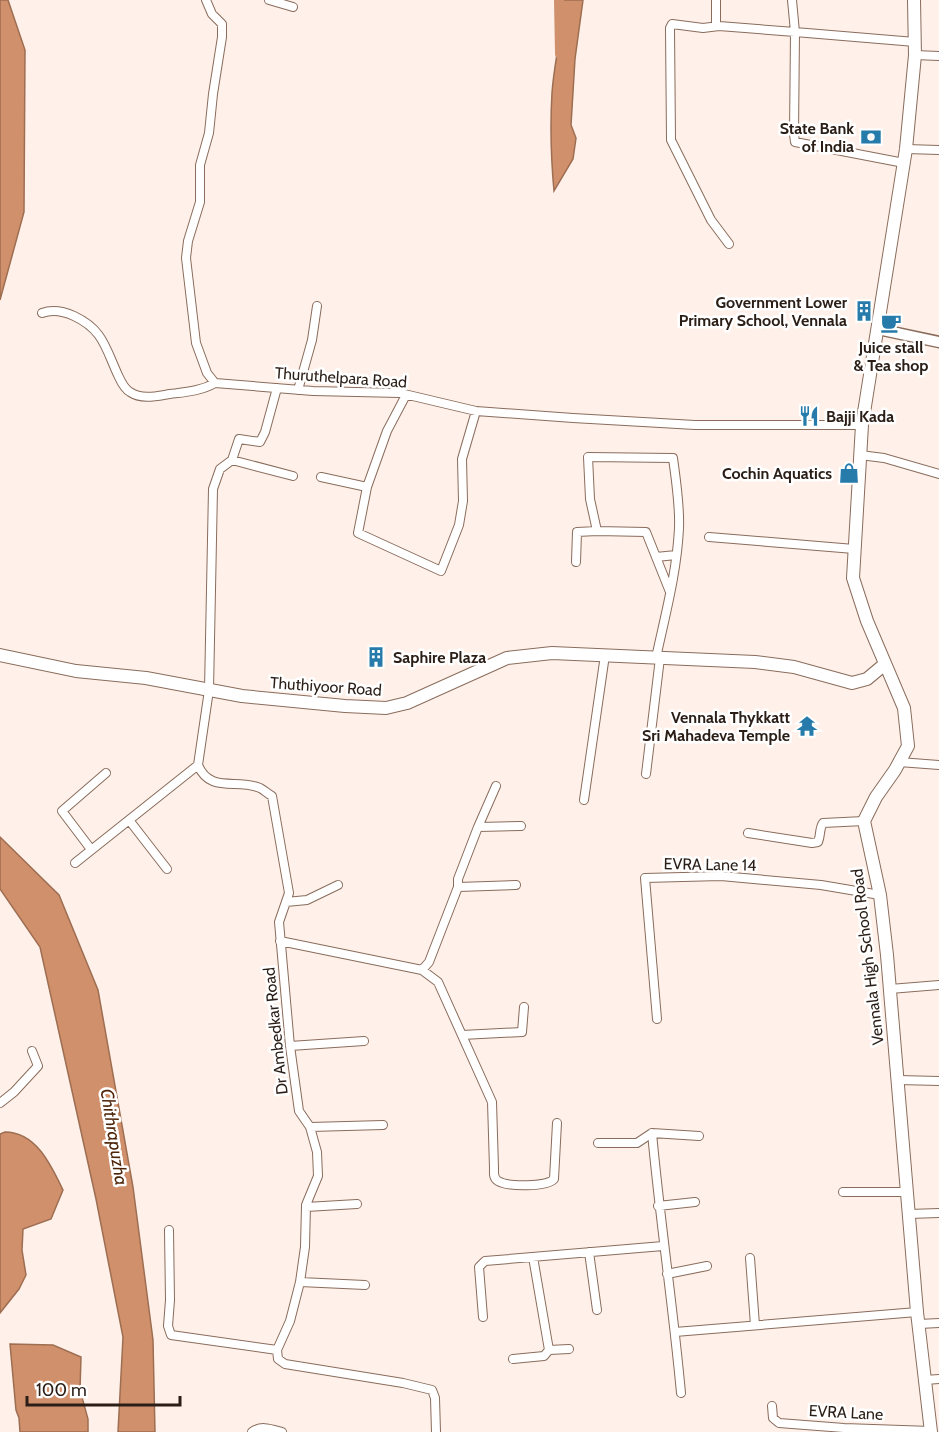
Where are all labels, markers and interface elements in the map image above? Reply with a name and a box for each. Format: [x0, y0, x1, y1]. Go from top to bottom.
place label: State Bank of India [780, 119, 854, 156]
bank icon: State Bank of India [859, 125, 883, 149]
place label: Government Lower Primary School, Vennala [679, 293, 848, 330]
building icon: Government Lower Primary School, Vennala [852, 299, 876, 323]
cafe icon: Juice stall & Tea shop [879, 311, 903, 335]
place label: Juice stall & Tea shop [854, 338, 929, 375]
street label: Thuruthelpara Road [274, 363, 408, 392]
restaurant icon: Bajji Kada [797, 404, 821, 428]
place label: Bajji Kada [826, 407, 894, 426]
shop icon: Cochin Aquatics [837, 461, 861, 485]
place label: Cochin Aquatics [722, 464, 832, 483]
building icon: Saphire Plaza [364, 645, 388, 669]
place label: Saphire Plaza [393, 648, 486, 667]
street label: Thuthiyoor Road [270, 673, 382, 700]
place label: Vennala Thykkatt Sri Mahadeva Temple [642, 708, 790, 745]
temple icon: Vennala Thykkatt Sri Mahadeva Temple [795, 714, 819, 738]
street label: EVRA Lane 14 [664, 854, 756, 875]
street label: Vennala High School Road [847, 868, 888, 1046]
street label: Dr Ambedkar Road [259, 966, 292, 1096]
water label: Chithrapuzha [95, 1087, 133, 1187]
scale bar [27, 1369, 180, 1407]
text: 100 m [36, 1379, 87, 1401]
street label: EVRA Lane [808, 1401, 884, 1424]

